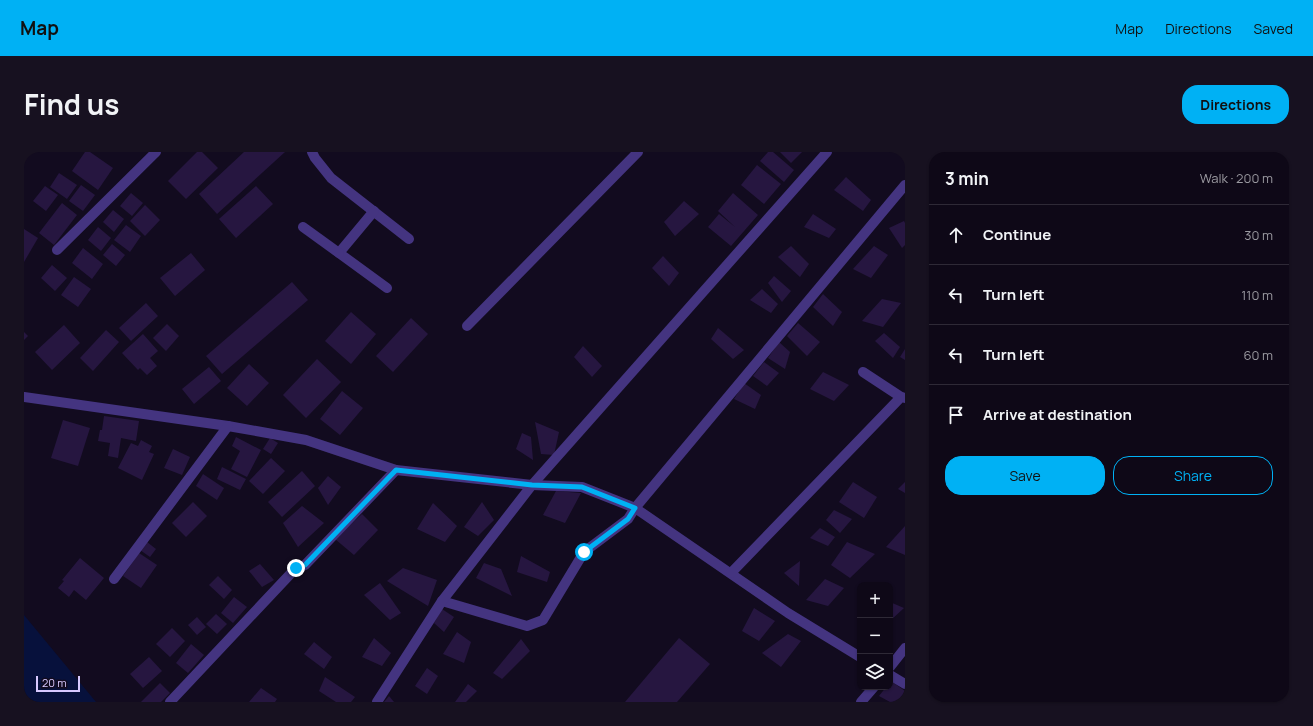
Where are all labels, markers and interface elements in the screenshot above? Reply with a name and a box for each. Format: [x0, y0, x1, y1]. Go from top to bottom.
text: Map [20, 15, 59, 41]
text: Map [1115, 19, 1143, 38]
text: Directions [1165, 19, 1232, 38]
text: Saved [1254, 19, 1293, 38]
text: Find us [24, 85, 119, 123]
button: Directions [1182, 85, 1289, 124]
text: 3 min [945, 167, 989, 190]
text: Walk · 200 m [1200, 169, 1273, 187]
icon: ahead [945, 224, 967, 246]
text: Continue [983, 224, 1051, 245]
text: 30 m [1244, 226, 1273, 244]
icon: left [945, 284, 967, 306]
text: Turn left [983, 284, 1045, 305]
text: 110 m [1241, 286, 1273, 304]
icon: left [945, 344, 967, 366]
text: Turn left [983, 344, 1045, 365]
text: 60 m [1243, 346, 1273, 364]
icon: arrive [945, 404, 967, 426]
text: Arrive at destination [983, 404, 1132, 425]
button: Save [945, 456, 1105, 495]
button: Share [1113, 456, 1273, 495]
route start [575, 543, 593, 561]
route end [287, 559, 305, 577]
map controls [857, 582, 893, 690]
button: + [857, 582, 893, 618]
button: − [857, 618, 893, 654]
button: layers [857, 654, 893, 690]
scale bar [36, 674, 80, 693]
text: 20 m [42, 675, 67, 690]

